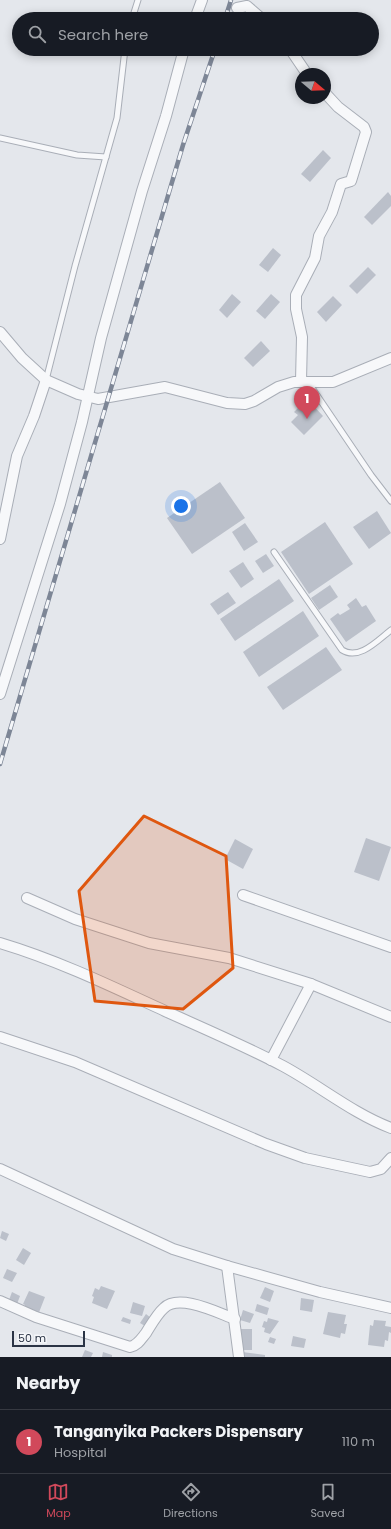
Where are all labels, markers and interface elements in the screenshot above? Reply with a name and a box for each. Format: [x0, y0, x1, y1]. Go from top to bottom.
search box [12, 12, 379, 56]
icon: search [26, 23, 48, 45]
text: Search here [58, 24, 148, 45]
north arrow [295, 68, 331, 104]
pin: 1 [294, 386, 320, 419]
your location [171, 496, 191, 516]
scale bar [12, 1329, 85, 1348]
text: 50 m [18, 1330, 46, 1346]
text: Nearby [16, 1371, 80, 1395]
text: Tanganyika Packers Dispensary [54, 1421, 303, 1442]
text: 1 [27, 1432, 31, 1451]
text: 110 m [342, 1432, 375, 1451]
text: Hospital [54, 1443, 107, 1462]
tab: Map [46, 1481, 71, 1522]
tab: Directions [163, 1481, 218, 1522]
tab: Saved [310, 1481, 345, 1522]

